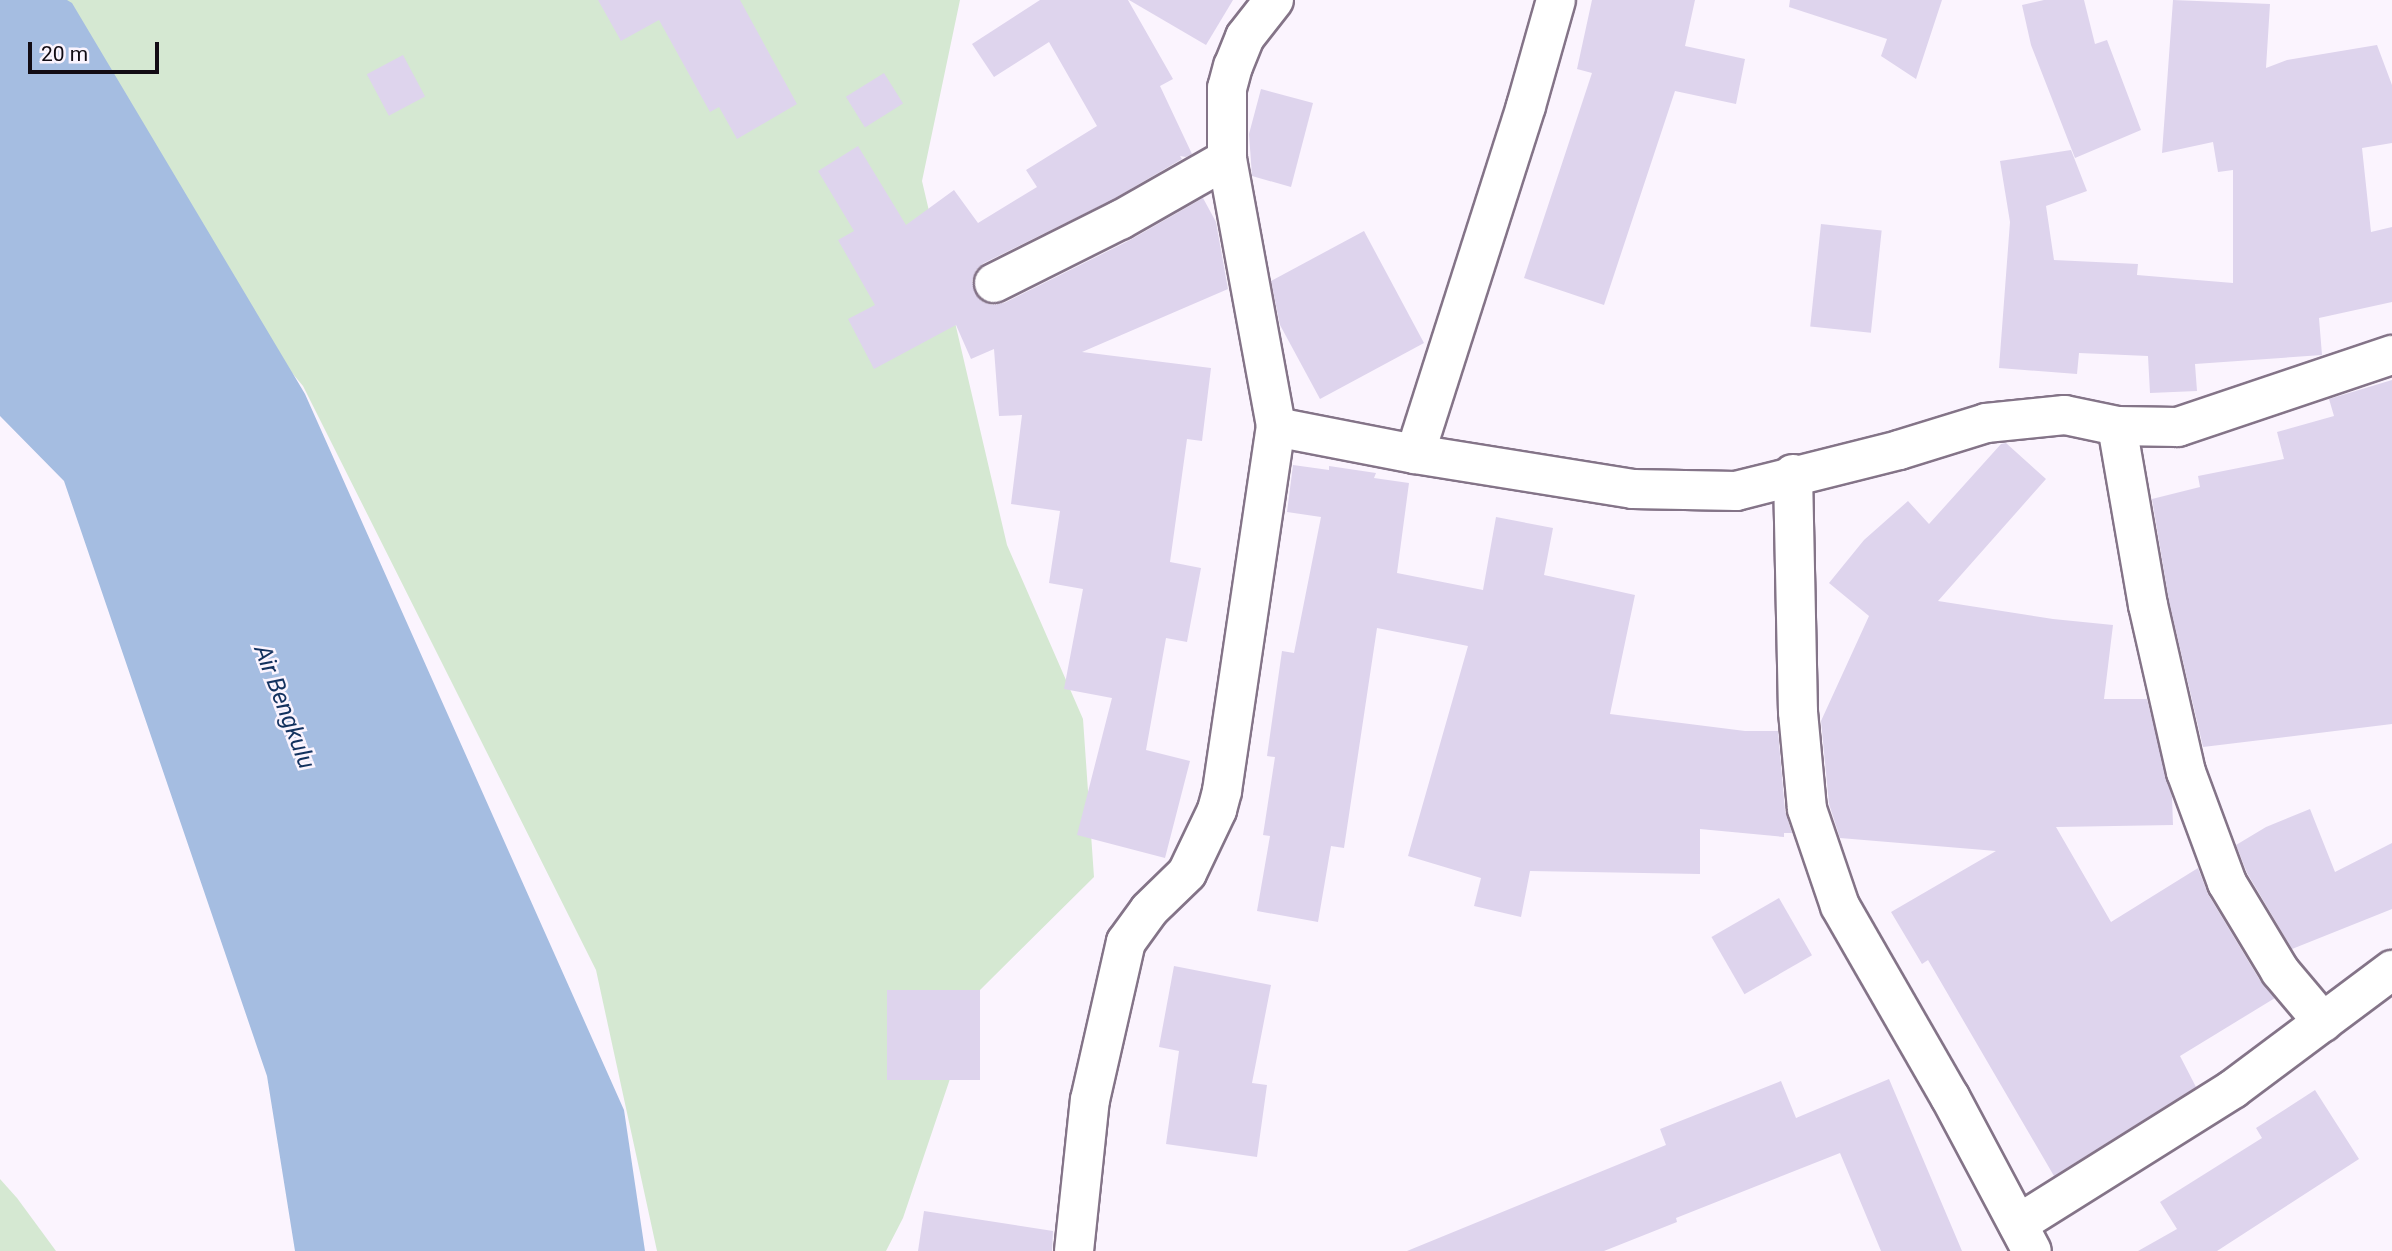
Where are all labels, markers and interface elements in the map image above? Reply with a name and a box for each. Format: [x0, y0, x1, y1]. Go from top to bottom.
scale bar [32, 28, 163, 72]
text: 20 m [41, 42, 88, 66]
water label: Air Bengkulu [247, 641, 321, 773]

